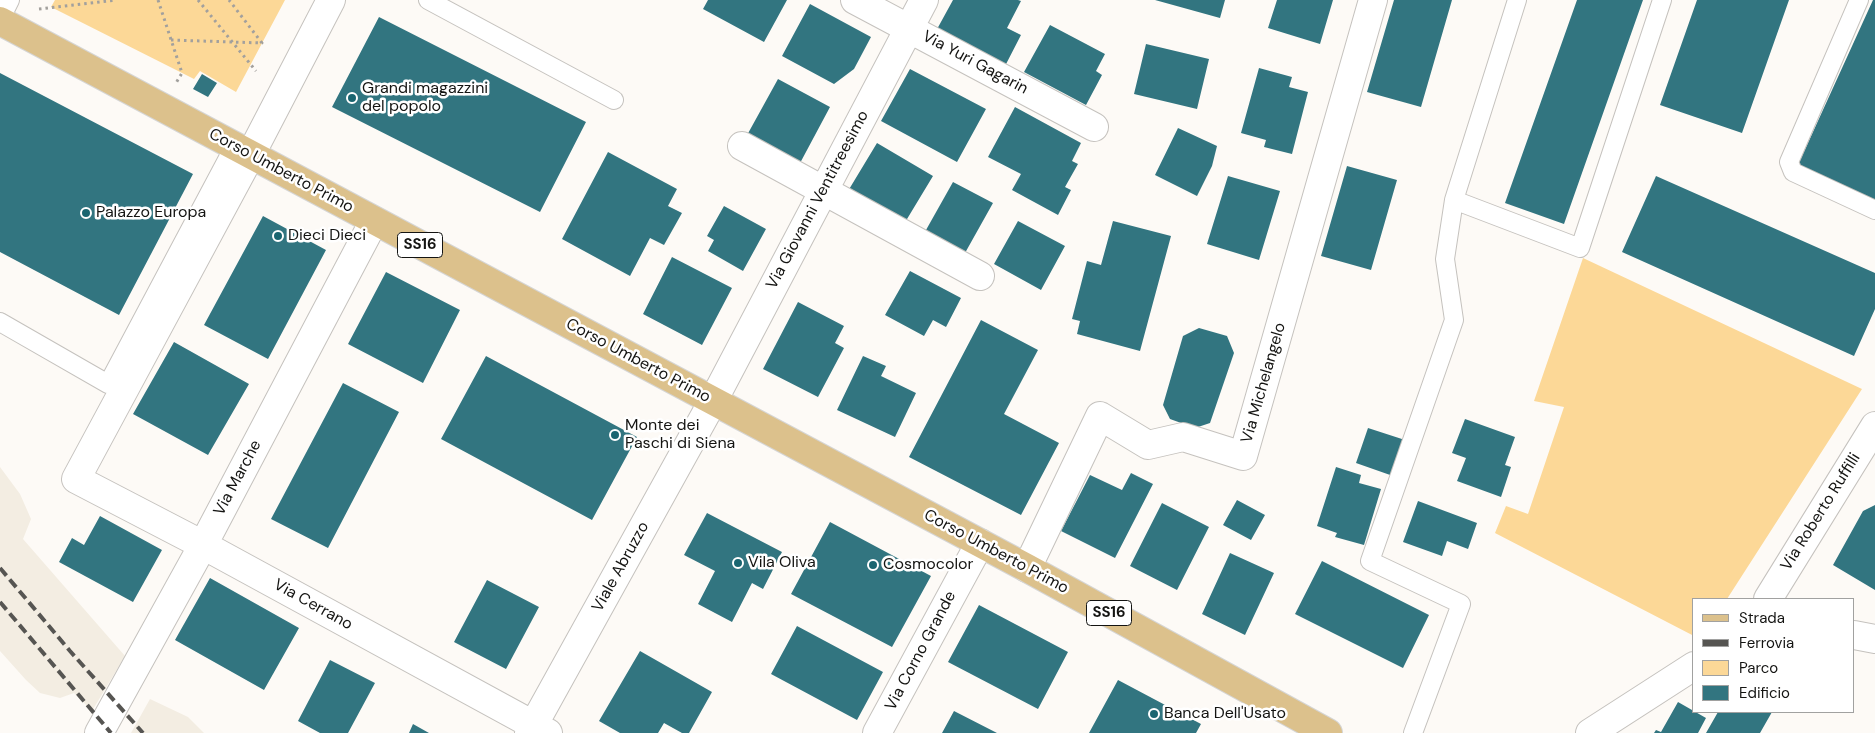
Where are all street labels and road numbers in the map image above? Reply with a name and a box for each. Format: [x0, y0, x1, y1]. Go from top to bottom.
street label: Via Yuri Gagarin [919, 27, 1031, 99]
street label: Via Giovanni Ventitreesimo [763, 107, 873, 293]
street label: Corso Umberto Primo [205, 125, 357, 217]
road number: SS16 [398, 232, 442, 258]
street label: Corso Umberto Primo [562, 315, 714, 407]
street label: Via Michelangelo [1238, 321, 1290, 445]
street label: Via Marche [210, 437, 266, 519]
street label: Via Roberto Ruffilli [1777, 450, 1865, 574]
street label: Corso Umberto Primo [920, 506, 1072, 598]
street label: Viale Abruzzo [588, 519, 654, 615]
street label: Via Cerrano [270, 575, 356, 635]
street label: Via Corno Grande [881, 588, 961, 714]
road number: SS16 [1086, 600, 1132, 626]

